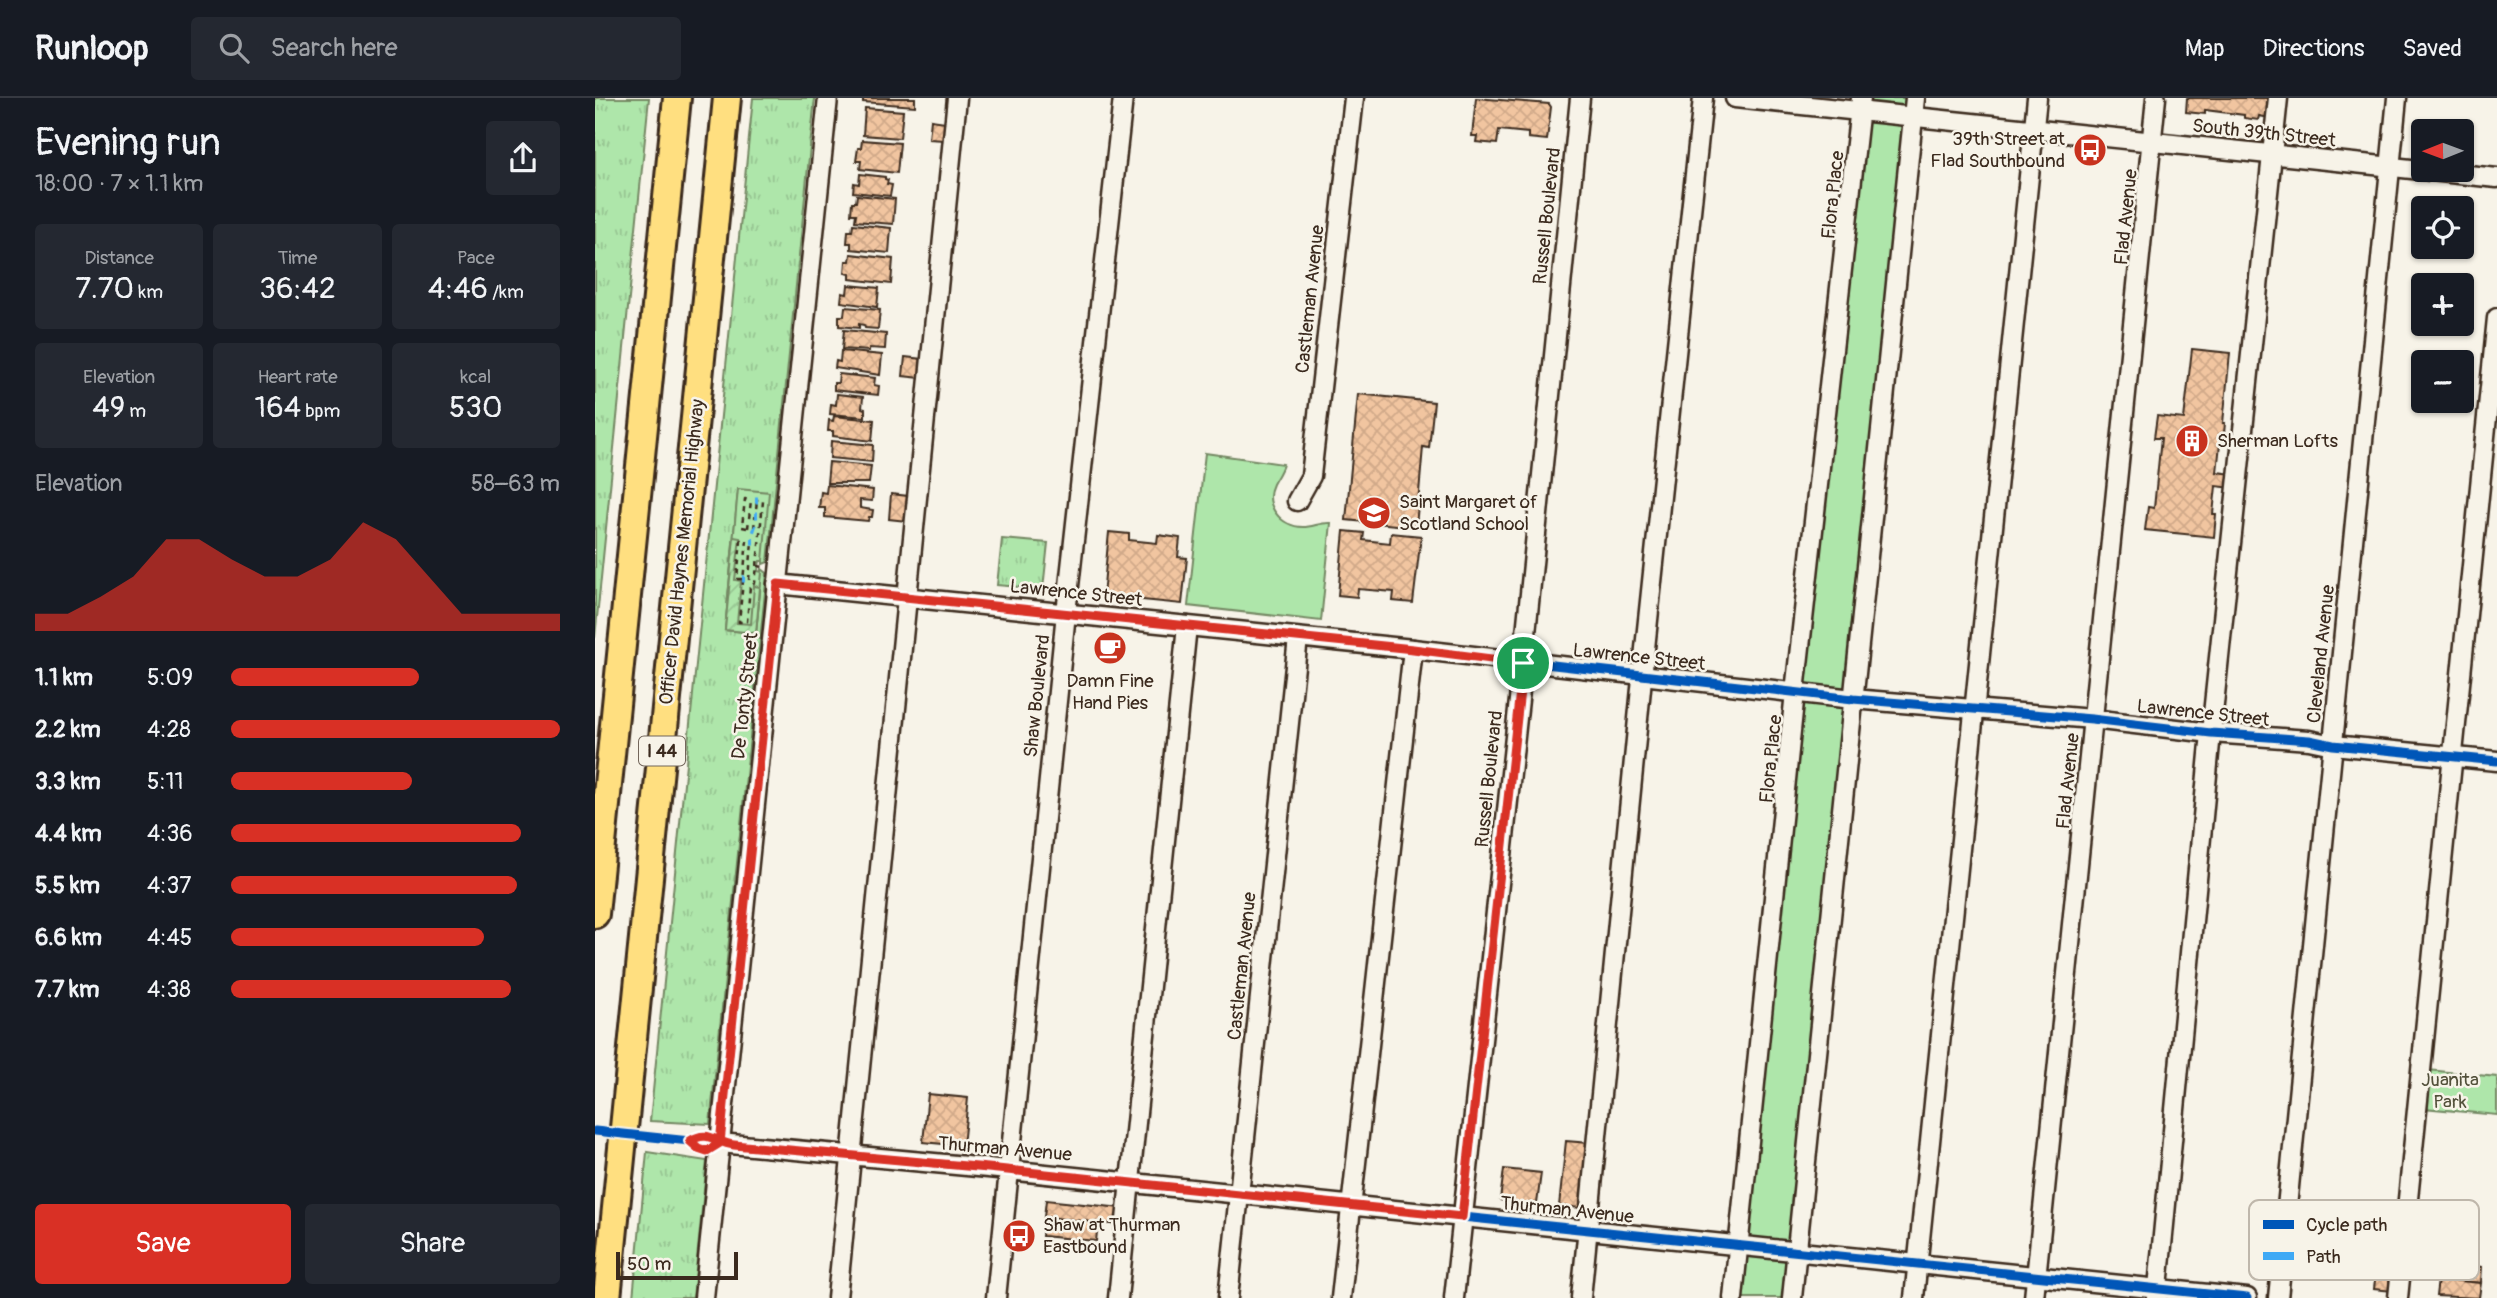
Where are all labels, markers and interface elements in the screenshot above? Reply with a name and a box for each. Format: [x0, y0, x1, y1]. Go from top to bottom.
search box [191, 17, 681, 80]
text: Runloop [35, 28, 149, 69]
icon: search [215, 29, 253, 67]
text: Search here [271, 32, 398, 64]
text: Map [2185, 34, 2225, 63]
text: Directions [2263, 34, 2364, 63]
text: Saved [2402, 34, 2462, 63]
street label: South 39th Street [2191, 114, 2337, 153]
text: Evening run [35, 119, 221, 167]
north arrow [2411, 119, 2475, 182]
map controls [2411, 119, 2474, 413]
button: share [486, 121, 560, 195]
place label: 39th Street at Flad Southbound [1930, 127, 2065, 173]
bus stop icon: 39th Street at Flad Southbound [2071, 131, 2109, 169]
street label: Russell Boulevard [1528, 146, 1566, 286]
street label: Flora Place [1816, 149, 1850, 240]
street label: Flad Avenue [2109, 167, 2143, 266]
text: 18:00 · 7 × 1.1 km [35, 169, 203, 198]
button: locate [2411, 196, 2474, 259]
street label: Castleman Avenue [1290, 223, 1330, 374]
text: Distance [84, 246, 154, 270]
text: Time [278, 246, 317, 270]
text: Pace [457, 246, 495, 270]
text: 7.70 [75, 270, 134, 307]
text: 36:42 [259, 270, 336, 307]
text: 4:46 [428, 270, 488, 307]
button: + [2411, 273, 2474, 336]
text: km [134, 280, 163, 304]
text: /km [488, 280, 524, 304]
button: − [2411, 350, 2474, 413]
text: Elevation [83, 365, 155, 389]
text: Heart rate [257, 365, 338, 389]
text: kcal [460, 365, 491, 389]
text: 49 [92, 389, 125, 426]
text: 164 [255, 389, 301, 426]
text: 530 [449, 389, 503, 426]
street label: Officer David Haynes Memorial Highway [654, 398, 710, 706]
text: m [125, 399, 146, 423]
text: bpm [301, 399, 340, 423]
building icon: Sherman Lofts [2173, 422, 2211, 460]
place label: Sherman Lofts [2217, 429, 2338, 453]
text: Elevation [35, 469, 123, 498]
text: 58–63 m [471, 469, 560, 498]
place label: Saint Margaret of Scotland School [1399, 490, 1538, 536]
school or university icon: Saint Margaret of Scotland School [1355, 494, 1393, 532]
street label: Lawrence Street [1009, 574, 1144, 612]
street label: Cleveland Avenue [2302, 583, 2340, 724]
cafe icon: Damn Fine Hand Pies [1091, 629, 1129, 667]
street label: De Tonty Street [726, 631, 764, 760]
street label: Shaw Boulevard [1019, 633, 1055, 759]
pin [1493, 633, 1553, 693]
street label: Lawrence Street [1572, 638, 1707, 676]
icon: arrive [1504, 644, 1542, 682]
text: 1.1 km [35, 663, 93, 692]
text: 5:09 [147, 663, 193, 692]
place label: Damn Fine Hand Pies [1066, 669, 1154, 715]
street label: Lawrence Street [2136, 694, 2271, 732]
street label: Russell Boulevard [1470, 709, 1508, 849]
street label: Flora Place [1754, 713, 1788, 804]
text: 2.2 km [35, 715, 101, 744]
text: 4:28 [147, 715, 191, 744]
street label: Flad Avenue [2051, 731, 2085, 830]
road number: I 44 [639, 736, 685, 766]
text: 3.3 km [35, 767, 101, 796]
text: 5:11 [147, 767, 184, 796]
text: 4.4 km [35, 819, 102, 848]
text: 4:36 [147, 819, 193, 848]
text: 5.5 km [35, 871, 100, 900]
text: 4:37 [147, 871, 191, 900]
street label: Castleman Avenue [1222, 890, 1262, 1041]
text: 6.6 km [35, 923, 102, 952]
text: 4:45 [147, 923, 192, 952]
text: 7.7 km [35, 975, 99, 1004]
text: 4:38 [147, 975, 191, 1004]
park label: Juanita Park [2421, 1068, 2479, 1114]
street label: Thurman Avenue [937, 1131, 1074, 1167]
street label: Thurman Avenue [1499, 1191, 1636, 1229]
legend [2249, 1200, 2479, 1280]
button: Save [35, 1204, 291, 1284]
button: Share [305, 1204, 560, 1284]
place label: Shaw at Thurman Eastbound [1043, 1213, 1181, 1259]
text: Cycle path [2306, 1213, 2387, 1237]
bus stop icon: Shaw at Thurman Eastbound [1000, 1217, 1038, 1255]
text: Path [2306, 1245, 2341, 1269]
scale bar [616, 1249, 739, 1281]
text: 50 m [627, 1252, 671, 1276]

